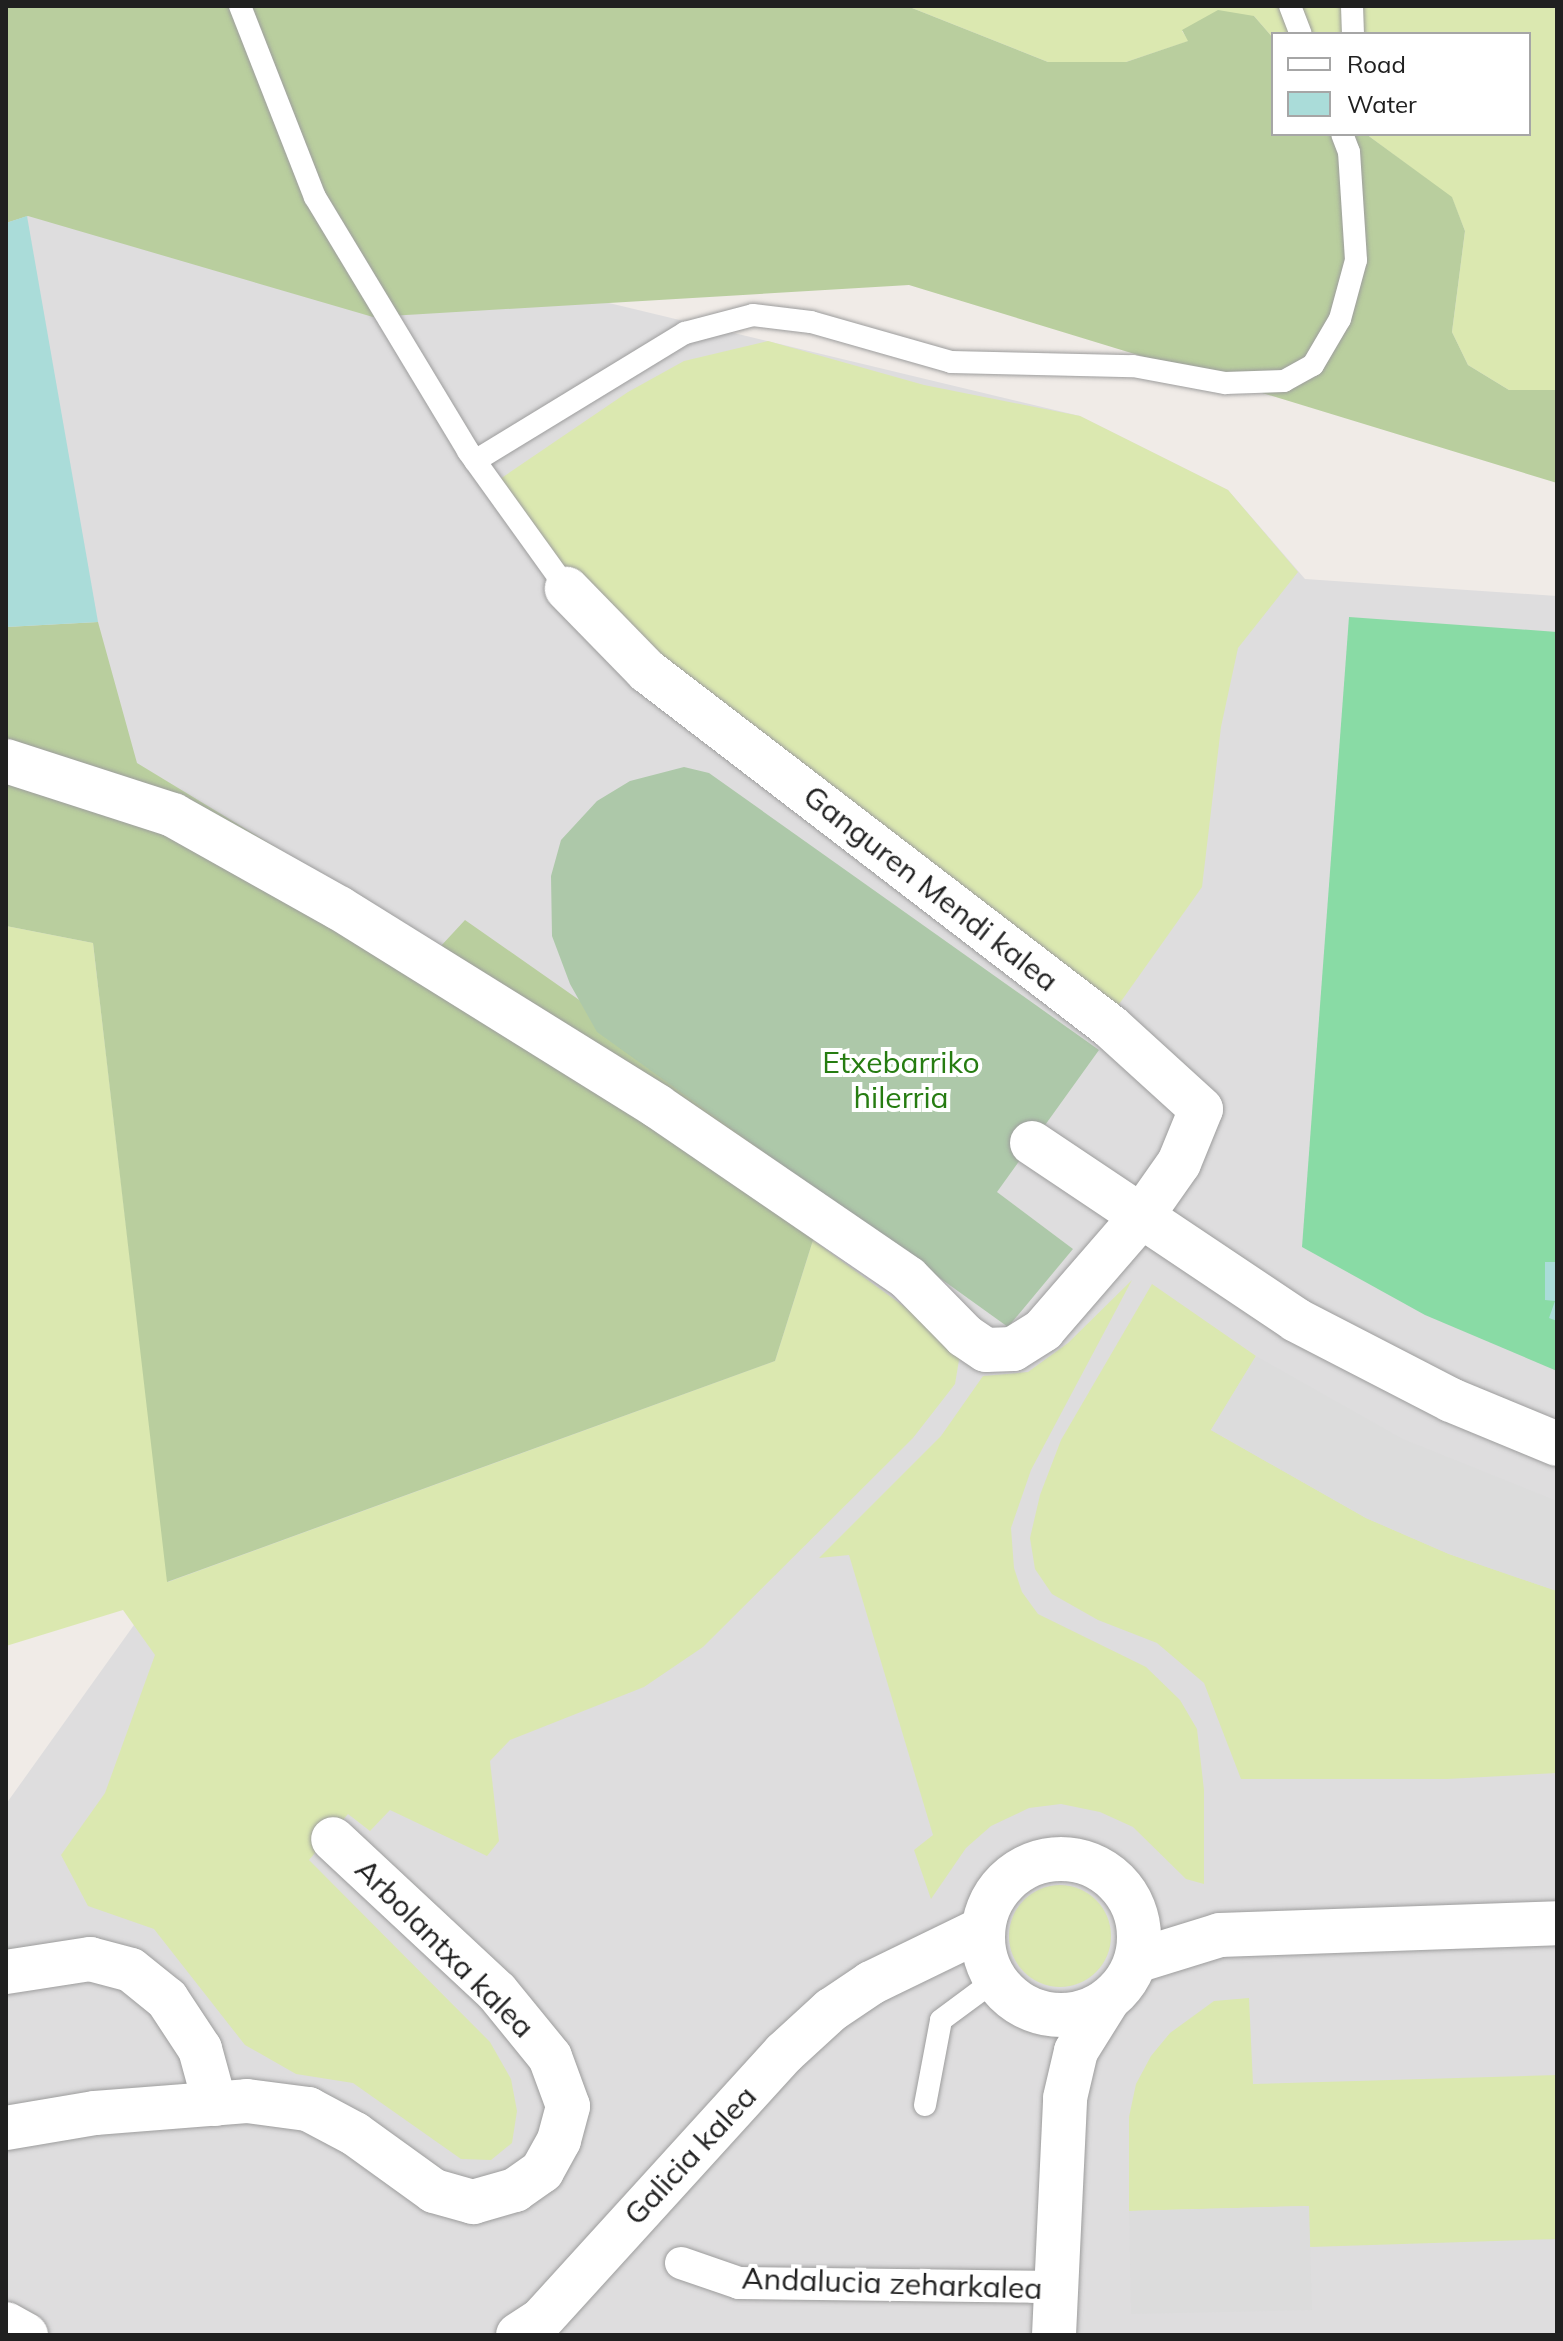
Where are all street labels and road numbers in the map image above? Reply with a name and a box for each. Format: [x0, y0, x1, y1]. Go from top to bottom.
street label: Ganguren Mendi kalea [797, 778, 1065, 998]
street label: Arbolantxa kalea [348, 1851, 542, 2045]
street label: Galicia kalea [617, 2078, 763, 2232]
street label: Andalucia zeharkalea [741, 2260, 1043, 2306]

